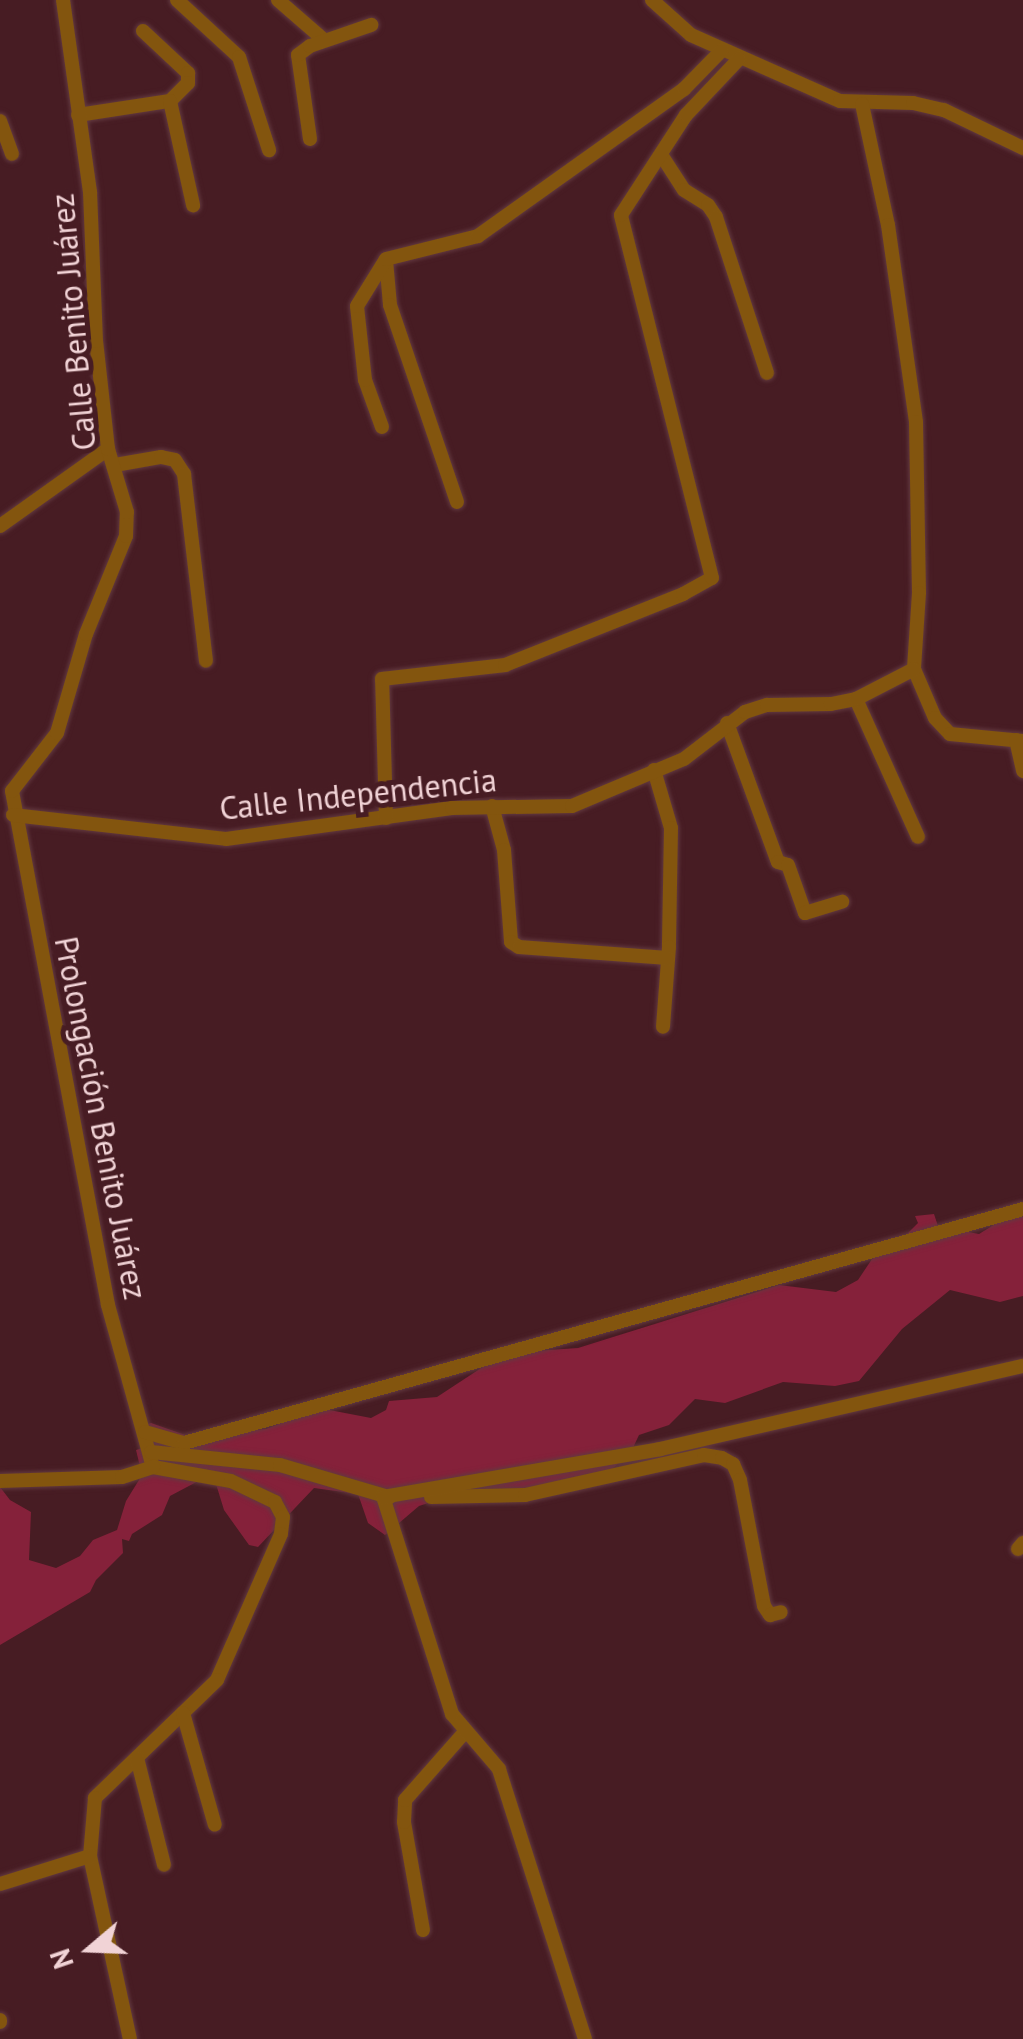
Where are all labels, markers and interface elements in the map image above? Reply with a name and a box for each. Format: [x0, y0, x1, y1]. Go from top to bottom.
street label: Calle Benito Juárez [43, 192, 103, 452]
street label: Calle Independencia [218, 760, 498, 828]
street label: Prolongación Benito Juárez [47, 933, 155, 1303]
north arrow [40, 1899, 140, 1999]
text: N [41, 1944, 82, 1974]

